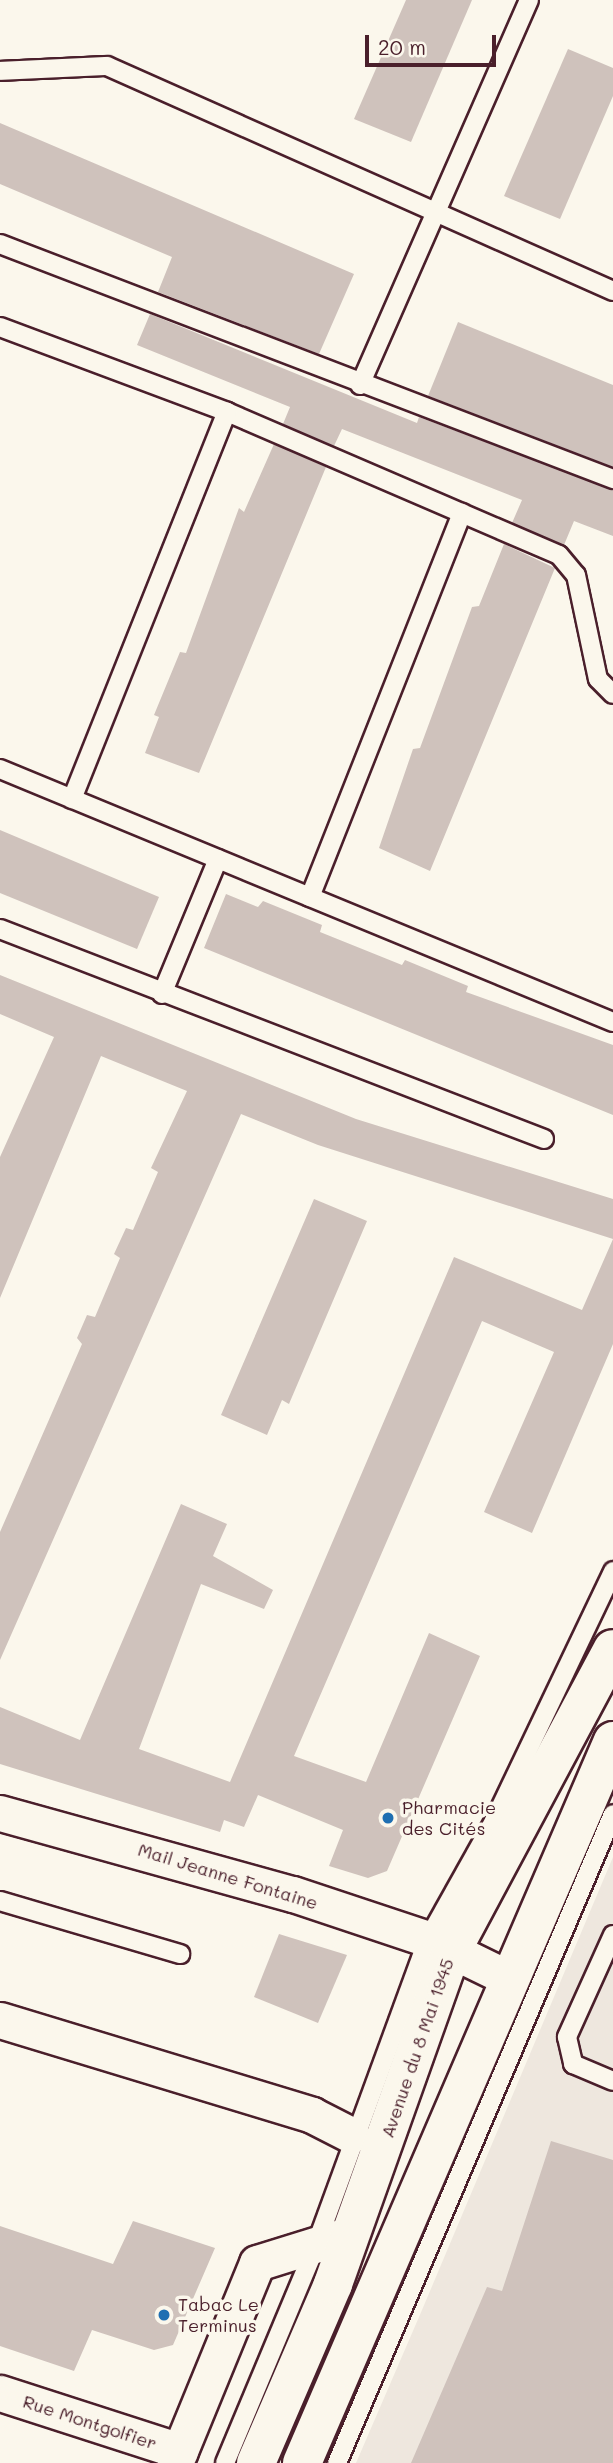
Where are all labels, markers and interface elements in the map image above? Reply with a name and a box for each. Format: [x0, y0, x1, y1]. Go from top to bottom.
scale bar [368, 21, 499, 65]
text: 20 m [378, 33, 426, 60]
place label: Pharmacie des Cités [402, 1797, 496, 1840]
marker: Pharmacie des Cités [380, 1810, 396, 1826]
street label: Mail Jeanne Fontaine [135, 1838, 321, 1914]
street label: Avenue du 8 Mai 1945 [376, 1955, 458, 2141]
place label: Tabac Le Terminus [178, 2294, 259, 2336]
marker: Tabac Le Terminus [156, 2307, 172, 2323]
street label: Rue Montgolfier [20, 2390, 160, 2454]

